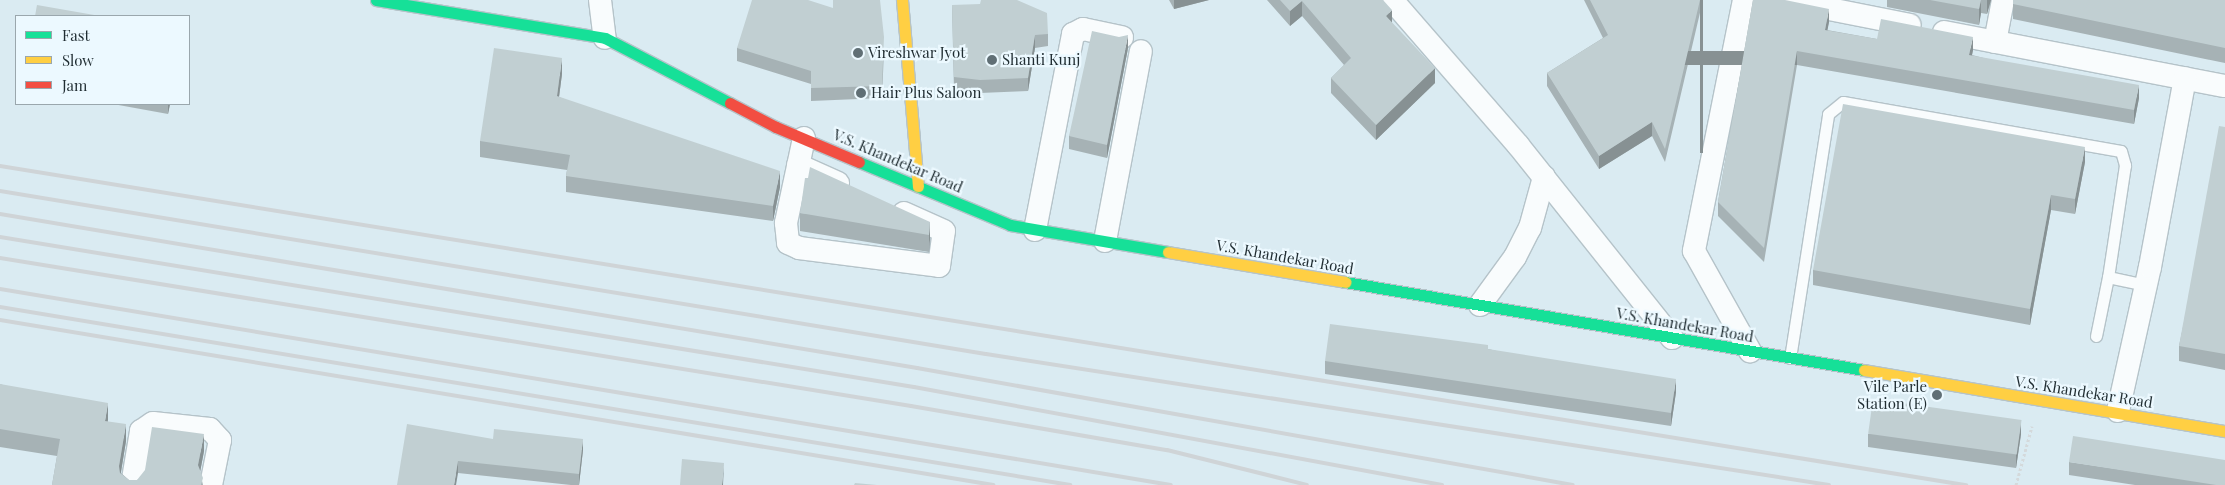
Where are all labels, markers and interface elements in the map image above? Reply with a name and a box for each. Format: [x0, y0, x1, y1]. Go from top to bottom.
legend [15, 15, 190, 105]
text: Fast [62, 25, 90, 45]
place label: Vireshwar Jyot [868, 44, 966, 62]
marker: Vireshwar Jyot [852, 47, 864, 59]
text: Slow [62, 50, 94, 70]
place label: Shanti Kunj [1002, 51, 1080, 69]
marker: Shanti Kunj [986, 54, 998, 66]
text: Jam [62, 75, 87, 95]
place label: Hair Plus Saloon [871, 84, 982, 102]
marker: Hair Plus Saloon [855, 87, 867, 99]
street label: V.S. Khandekar Road [830, 125, 966, 197]
street label: V.S. Khandekar Road [1215, 236, 1355, 278]
street label: V.S. Khandekar Road [1615, 304, 1755, 346]
street label: V.S. Khandekar Road [2014, 372, 2154, 412]
place label: Vile Parle Station (E) [1857, 377, 1927, 412]
marker: Vile Parle Station (E) [1931, 389, 1943, 401]

